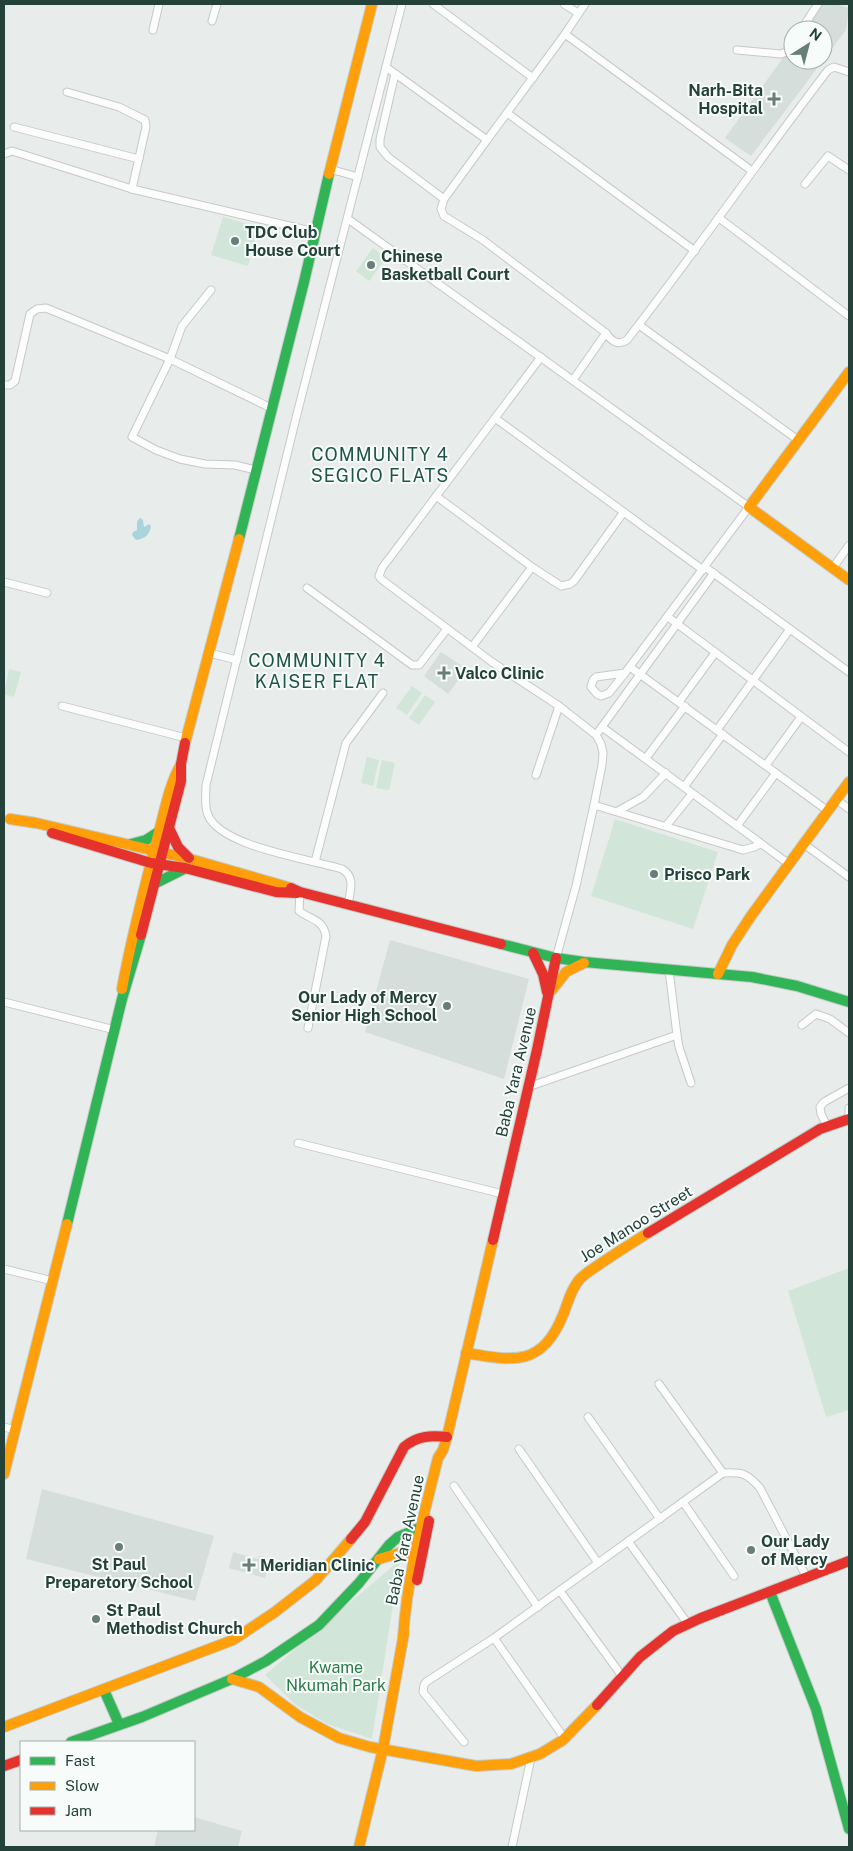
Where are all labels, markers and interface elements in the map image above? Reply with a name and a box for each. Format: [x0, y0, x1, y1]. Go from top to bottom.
north arrow [783, 20, 833, 70]
text: N [807, 25, 825, 44]
place label: Narh-Bita Hospital [688, 81, 763, 118]
marker: Narh-Bita Hospital [767, 92, 781, 106]
place label: TDC Club House Court [245, 223, 341, 260]
marker: TDC Club House Court [229, 235, 241, 247]
place label: Chinese Basketball Court [381, 247, 510, 284]
marker: Chinese Basketball Court [365, 259, 377, 271]
district label: COMMUNITY 4 SEGICO FLATS [311, 444, 449, 486]
district label: COMMUNITY 4 KAISER FLAT [248, 650, 386, 692]
place label: Valco Clinic [455, 664, 545, 683]
marker: Valco Clinic [437, 666, 451, 680]
place label: Prisco Park [664, 865, 750, 884]
marker: Prisco Park [648, 868, 660, 880]
place label: Our Lady of Mercy Senior High School [291, 988, 437, 1025]
marker: Our Lady of Mercy Senior High School [441, 1000, 453, 1012]
street label: Baba Yara Avenue [492, 1005, 540, 1139]
street label: Joe Manoo Street [576, 1182, 696, 1266]
street label: Baba Yara Avenue [382, 1473, 428, 1607]
place label: Our Lady of Mercy [761, 1532, 830, 1569]
marker: St Paul Preparetory School [113, 1541, 125, 1553]
marker: Our Lady of Mercy [745, 1544, 757, 1556]
place label: St Paul Preparetory School [45, 1555, 193, 1592]
place label: Meridian Clinic [260, 1556, 375, 1575]
marker: Meridian Clinic [242, 1558, 256, 1572]
place label: St Paul Methodist Church [106, 1601, 243, 1638]
marker: St Paul Methodist Church [90, 1613, 102, 1625]
park label: Kwame Nkumah Park [286, 1658, 386, 1695]
legend [20, 1741, 195, 1831]
text: Fast [65, 1752, 95, 1769]
text: Slow [65, 1777, 100, 1794]
text: Jam [65, 1802, 92, 1819]

